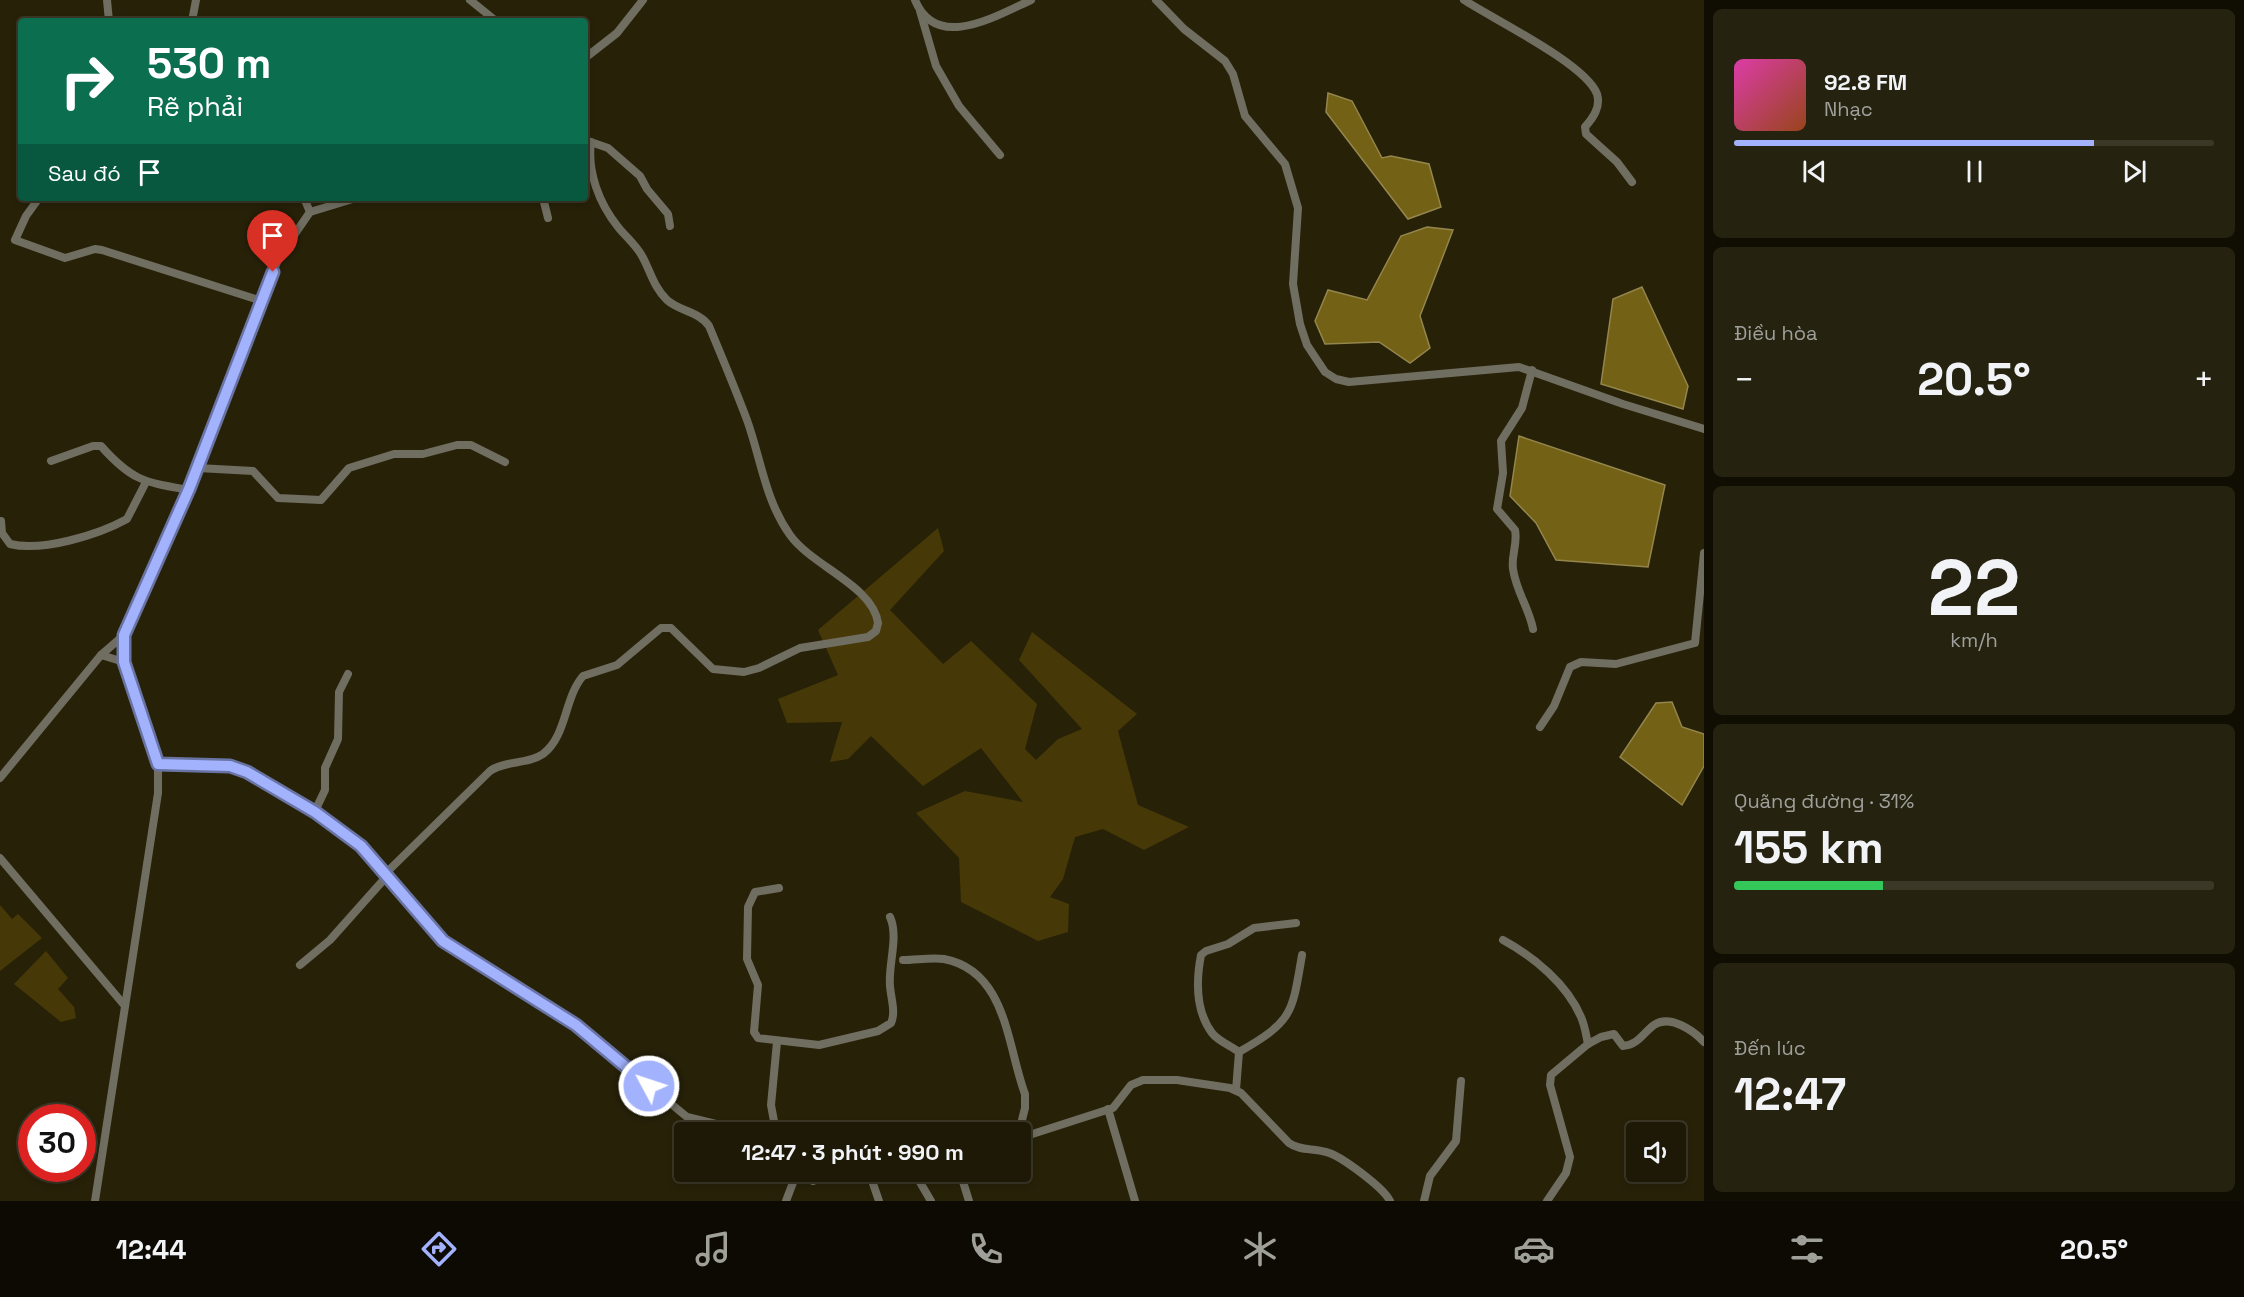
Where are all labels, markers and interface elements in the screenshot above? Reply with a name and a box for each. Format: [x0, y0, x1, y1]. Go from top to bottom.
text: 530 m [147, 37, 272, 90]
icon: right [48, 42, 126, 120]
text: 92.8 FM [1824, 68, 1907, 96]
text: Rẽ phải [147, 89, 243, 124]
text: Nhạc [1824, 96, 1873, 122]
icon: previous [1798, 155, 1831, 188]
icon: pause [1958, 155, 1991, 188]
icon: next [2118, 155, 2151, 188]
icon: arrive [133, 156, 166, 189]
text: Sau đó [48, 159, 121, 187]
pin [247, 210, 298, 272]
icon: arrive [256, 219, 289, 252]
text: Điều hòa [1734, 320, 1818, 346]
text: 20.5° [1917, 351, 2031, 408]
text: − [1734, 359, 1754, 401]
text: + [2194, 359, 2214, 401]
text: 22 [1928, 538, 2020, 638]
text: km/h [1950, 627, 1998, 653]
text: Quãng đường · 31% [1734, 788, 1914, 814]
text: 155 km [1734, 819, 1884, 876]
text: Đến lúc [1734, 1035, 1806, 1061]
position arrow [617, 1054, 681, 1118]
text: 12:47 [1734, 1066, 1846, 1123]
speed limit sign: 30 [18, 1104, 96, 1182]
map controls [1626, 1122, 1686, 1182]
button: sound [1626, 1122, 1686, 1182]
text: 12:47 · 3 phút · 990 m [741, 1138, 964, 1166]
icon: directions [418, 1228, 460, 1270]
icon: music [692, 1228, 734, 1270]
icon: phone [965, 1228, 1007, 1270]
icon: climate [1239, 1228, 1281, 1270]
icon: car [1513, 1228, 1555, 1270]
icon: filters [1786, 1228, 1828, 1270]
text: 12:44 [116, 1232, 186, 1267]
text: 20.5° [2060, 1232, 2128, 1267]

